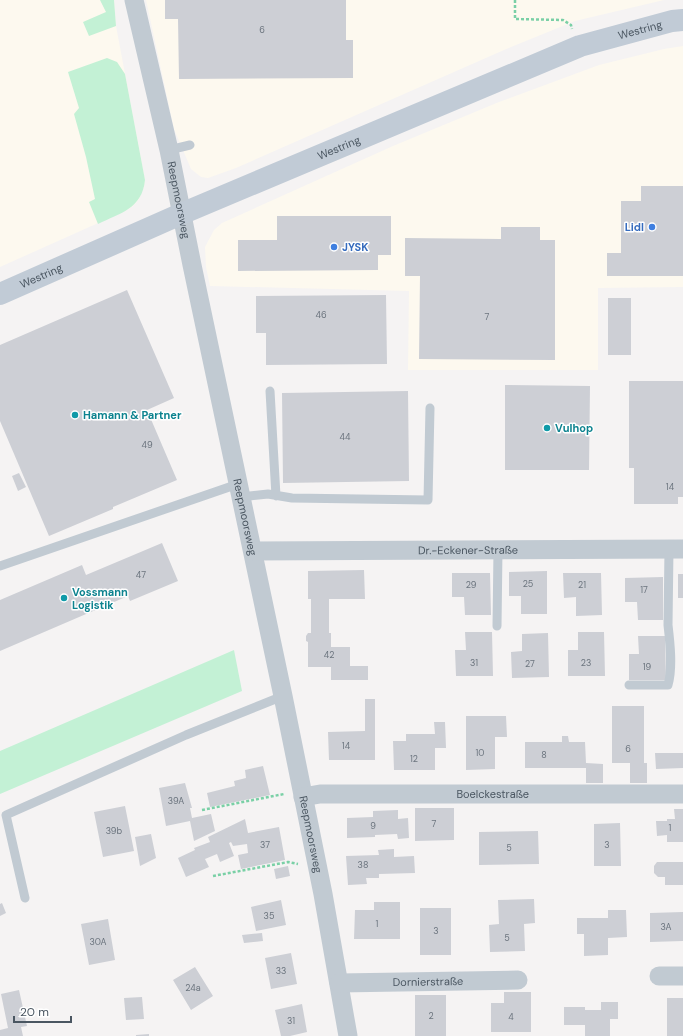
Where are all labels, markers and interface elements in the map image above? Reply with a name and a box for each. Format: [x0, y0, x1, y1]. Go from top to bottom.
street label: Westring [616, 17, 664, 42]
house number: 6 [259, 24, 265, 36]
street label: Westring [315, 132, 362, 163]
street label: Reepmoorsweg [164, 160, 194, 240]
place label: Lidl [625, 220, 644, 234]
marker: Lidl [647, 222, 657, 232]
place label: JYSK [342, 240, 368, 254]
marker: JYSK [329, 242, 339, 252]
street label: Westring [18, 260, 65, 291]
house number: 46 [315, 309, 327, 321]
house number: 7 [485, 311, 490, 323]
place label: Hamann & Partner [83, 408, 182, 422]
marker: Hamann & Partner [70, 410, 80, 420]
place label: Vulhop [555, 421, 593, 435]
marker: Vulhop [542, 423, 552, 433]
house number: 44 [340, 431, 351, 443]
house number: 49 [141, 439, 153, 451]
street label: Reepmoorsweg [230, 477, 260, 557]
house number: 14 [666, 481, 675, 493]
street label: Dr.-Eckener-Straße [418, 543, 518, 557]
house number: 47 [136, 569, 146, 581]
house number: 25 [523, 578, 533, 590]
house number: 29 [466, 579, 477, 591]
house number: 21 [578, 579, 586, 591]
house number: 17 [640, 584, 648, 596]
place label: Vossmann Logistik [72, 585, 128, 612]
marker: Vossmann Logistik [59, 593, 69, 603]
house number: 42 [324, 649, 334, 661]
house number: 31 [470, 657, 478, 669]
house number: 23 [581, 657, 591, 669]
house number: 27 [525, 658, 535, 670]
house number: 19 [643, 661, 652, 673]
house number: 14 [342, 740, 351, 752]
house number: 6 [625, 743, 631, 755]
house number: 10 [476, 747, 484, 759]
house number: 8 [541, 749, 547, 761]
house number: 12 [410, 753, 418, 765]
street label: Boelckestraße [456, 787, 529, 801]
house number: 39A [168, 795, 184, 807]
street label: Reepmoorsweg [296, 795, 326, 874]
house number: 7 [432, 818, 437, 830]
house number: 9 [370, 820, 376, 832]
house number: 1 [669, 822, 672, 834]
house number: 39b [106, 825, 123, 837]
house number: 37 [260, 839, 270, 851]
house number: 3 [604, 839, 610, 851]
house number: 5 [506, 842, 512, 854]
house number: 38 [358, 859, 368, 871]
house number: 35 [264, 910, 274, 922]
house number: 1 [376, 918, 379, 930]
house number: 3A [661, 921, 671, 933]
house number: 3 [433, 925, 439, 937]
house number: 5 [504, 932, 510, 944]
house number: 30A [89, 936, 107, 948]
house number: 33 [276, 965, 286, 977]
street label: Dornierstraße [393, 974, 463, 989]
house number: 24a [185, 982, 201, 994]
scale bar [14, 998, 71, 1024]
text: 20 m [20, 1004, 49, 1020]
house number: 2 [428, 1010, 434, 1022]
house number: 4 [508, 1011, 514, 1023]
house number: 31 [287, 1015, 295, 1027]

